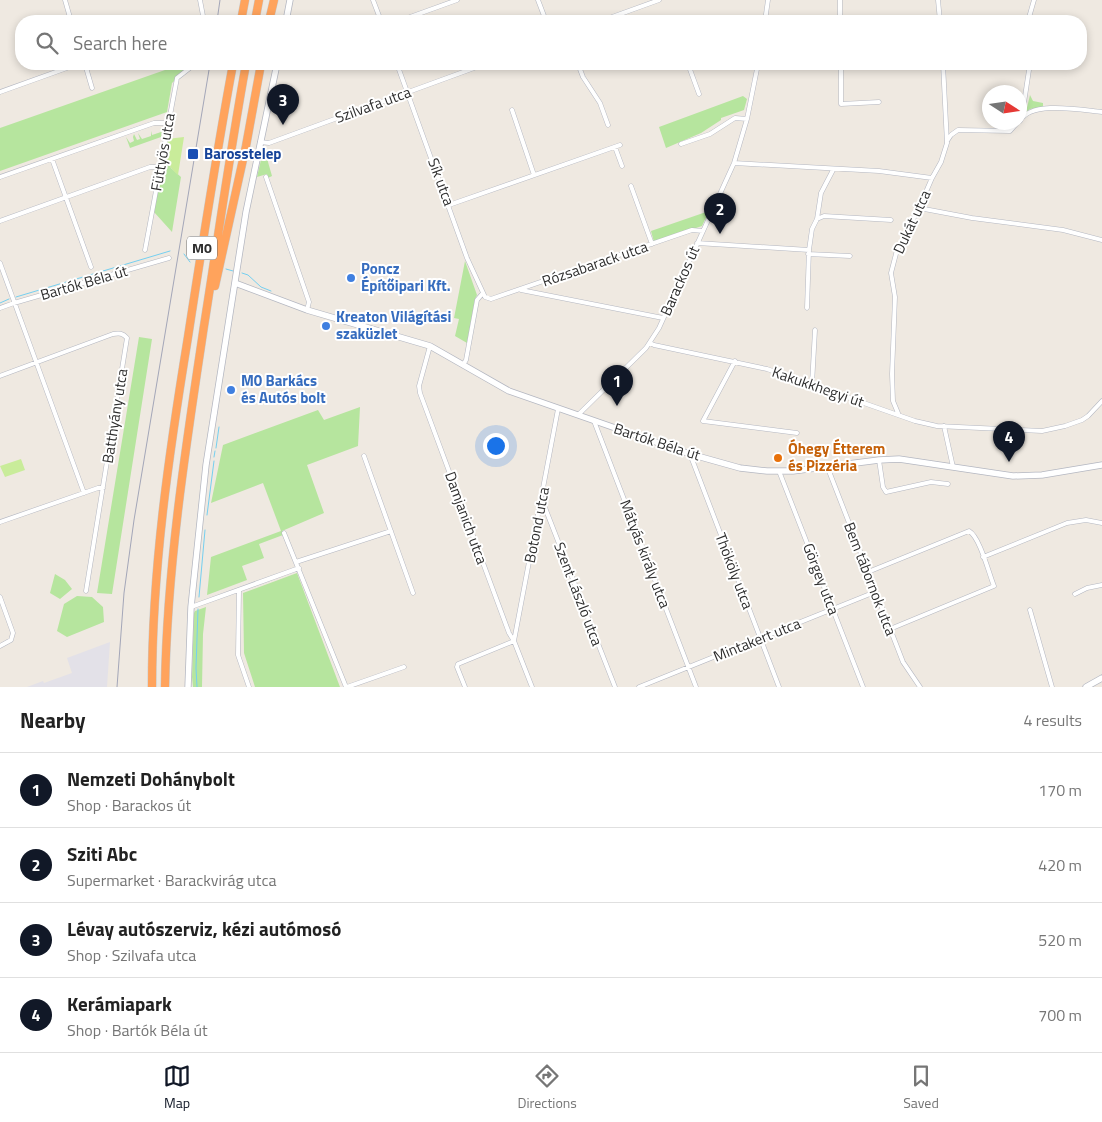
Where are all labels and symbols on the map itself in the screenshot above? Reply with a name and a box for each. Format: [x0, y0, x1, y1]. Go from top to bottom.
street label: Szilvafa utca [332, 80, 414, 129]
pin: 3 [267, 84, 299, 125]
north arrow [982, 85, 1027, 130]
street label: Füttyös utca [144, 111, 181, 193]
place label: Barosstelep [204, 142, 282, 165]
marker: Barosstelep [186, 147, 200, 161]
street label: Sík utca [422, 155, 461, 209]
street label: Dukát utca [887, 186, 937, 258]
pin: 2 [704, 193, 736, 234]
street label: Rózsabarack utca [539, 234, 651, 292]
road number: M0 [187, 237, 217, 260]
street label: Barackos út [654, 241, 705, 319]
place label: Poncz Építőipari Kft. [361, 257, 451, 297]
street label: Bartók Béla út [37, 259, 131, 306]
marker: Poncz Építőipari Kft. [345, 272, 357, 284]
place label: Kreaton Világítási szaküzlet [336, 305, 451, 345]
marker: Kreaton Világítási szaküzlet [320, 320, 332, 332]
street label: Kakukkhegyi út [769, 360, 868, 413]
pin: 1 [601, 365, 633, 406]
street label: Batthyány utca [96, 366, 133, 465]
place label: M0 Barkács és Autós bolt [241, 369, 326, 409]
marker: M0 Barkács és Autós bolt [225, 384, 237, 396]
street label: Bartók Béla út [611, 417, 704, 467]
pin: 4 [993, 421, 1025, 462]
your location [483, 433, 509, 459]
place label: Óhegy Étterem és Pizzéria [788, 437, 885, 477]
marker: Óhegy Étterem és Pizzéria [772, 452, 784, 464]
street label: Damjanich utca [439, 468, 494, 568]
street label: Botond utca [518, 485, 555, 565]
street label: Mátyás király utca [614, 496, 677, 612]
street label: Bem tábornok utca [838, 519, 903, 639]
street label: Thököly utca [709, 529, 760, 613]
street label: Szent László utca [548, 539, 609, 649]
street label: Görgey utca [797, 540, 846, 619]
street label: Mintakert utca [710, 611, 804, 667]

